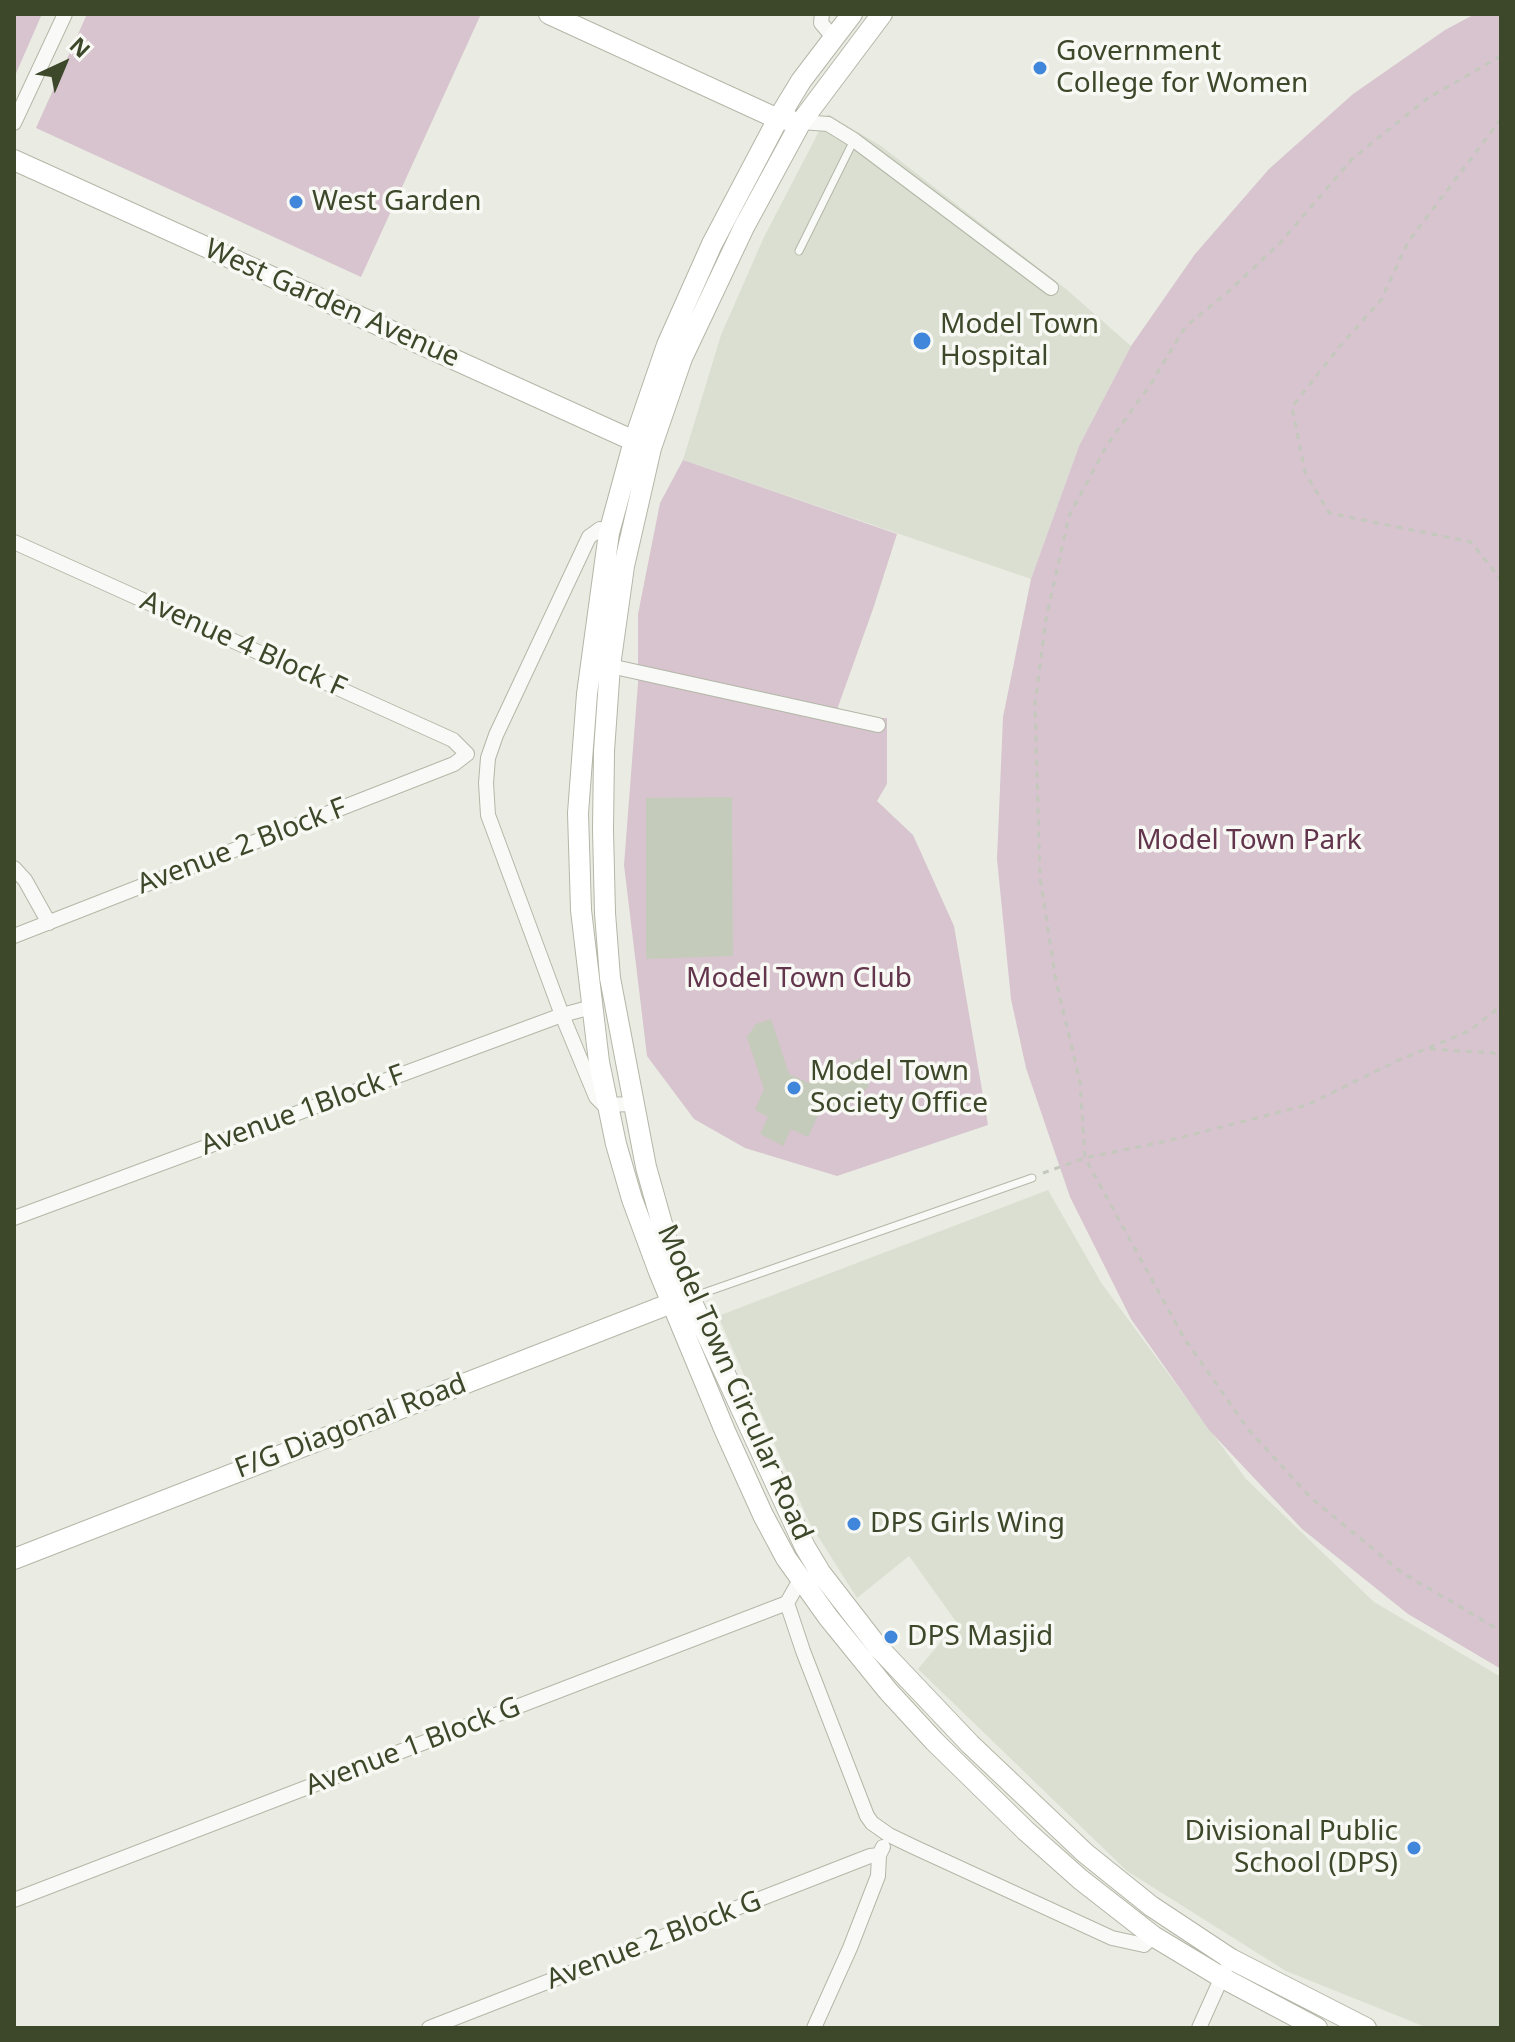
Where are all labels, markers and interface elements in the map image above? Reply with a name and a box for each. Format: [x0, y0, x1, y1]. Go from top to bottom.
north arrow [24, 24, 104, 104]
text: N [64, 30, 98, 64]
place label: Government College for Women [1056, 35, 1308, 101]
marker: Government College for Women [1031, 59, 1049, 77]
place label: West Garden [312, 185, 481, 219]
marker: West Garden [287, 193, 305, 211]
street label: West Garden Avenue [200, 233, 464, 375]
place label: Model Town Hospital [940, 308, 1099, 374]
marker: Model Town Hospital [911, 330, 933, 352]
street label: Avenue 4 Block F [135, 585, 351, 705]
street label: Avenue 2 Block F [133, 792, 351, 902]
park label: Model Town Park [1136, 824, 1362, 858]
park label: Model Town Club [686, 962, 912, 996]
place label: Model Town Society Office [810, 1055, 988, 1121]
street label: Avenue 1Block F [197, 1059, 409, 1163]
marker: Model Town Society Office [785, 1079, 803, 1097]
street label: Model Town Circular Road [649, 1220, 819, 1546]
street label: F/G Diagonal Road [231, 1367, 471, 1487]
place label: DPS Girls Wing [870, 1507, 1065, 1541]
marker: DPS Girls Wing [845, 1515, 863, 1533]
place label: DPS Masjid [907, 1620, 1053, 1654]
marker: DPS Masjid [882, 1628, 900, 1646]
street label: Avenue 1 Block G [301, 1691, 525, 1803]
place label: Divisional Public School (DPS) [1184, 1815, 1398, 1881]
marker: Divisional Public School (DPS) [1405, 1839, 1423, 1857]
street label: Avenue 2 Block G [542, 1885, 766, 1997]

